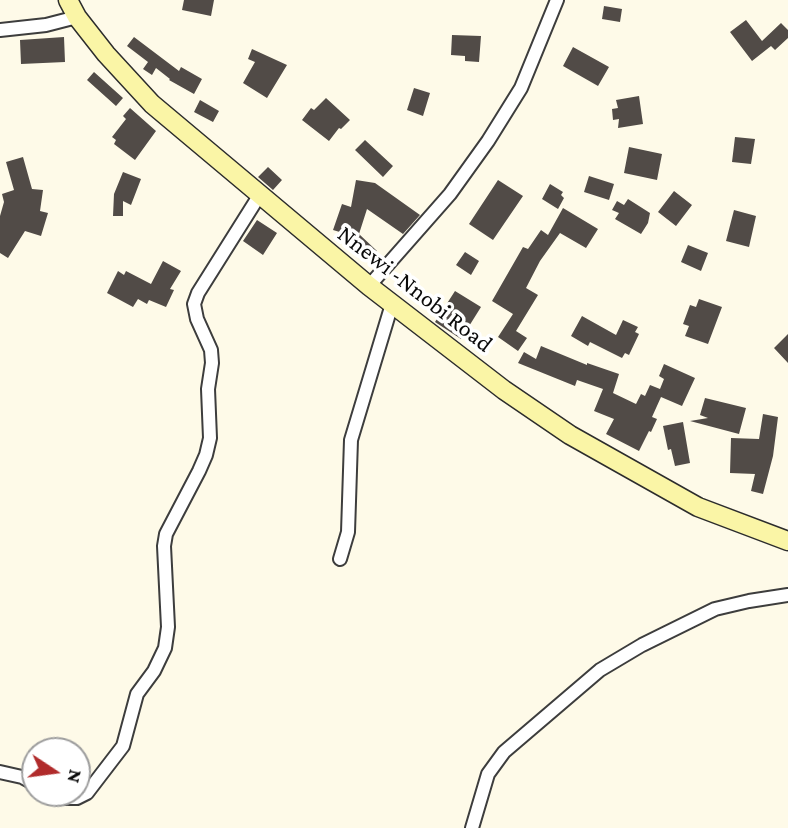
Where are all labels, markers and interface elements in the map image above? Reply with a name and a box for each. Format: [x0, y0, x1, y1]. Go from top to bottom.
street label: Nnewi -Nnobi Road [332, 220, 498, 358]
north arrow [21, 737, 91, 807]
text: N [63, 768, 87, 785]

